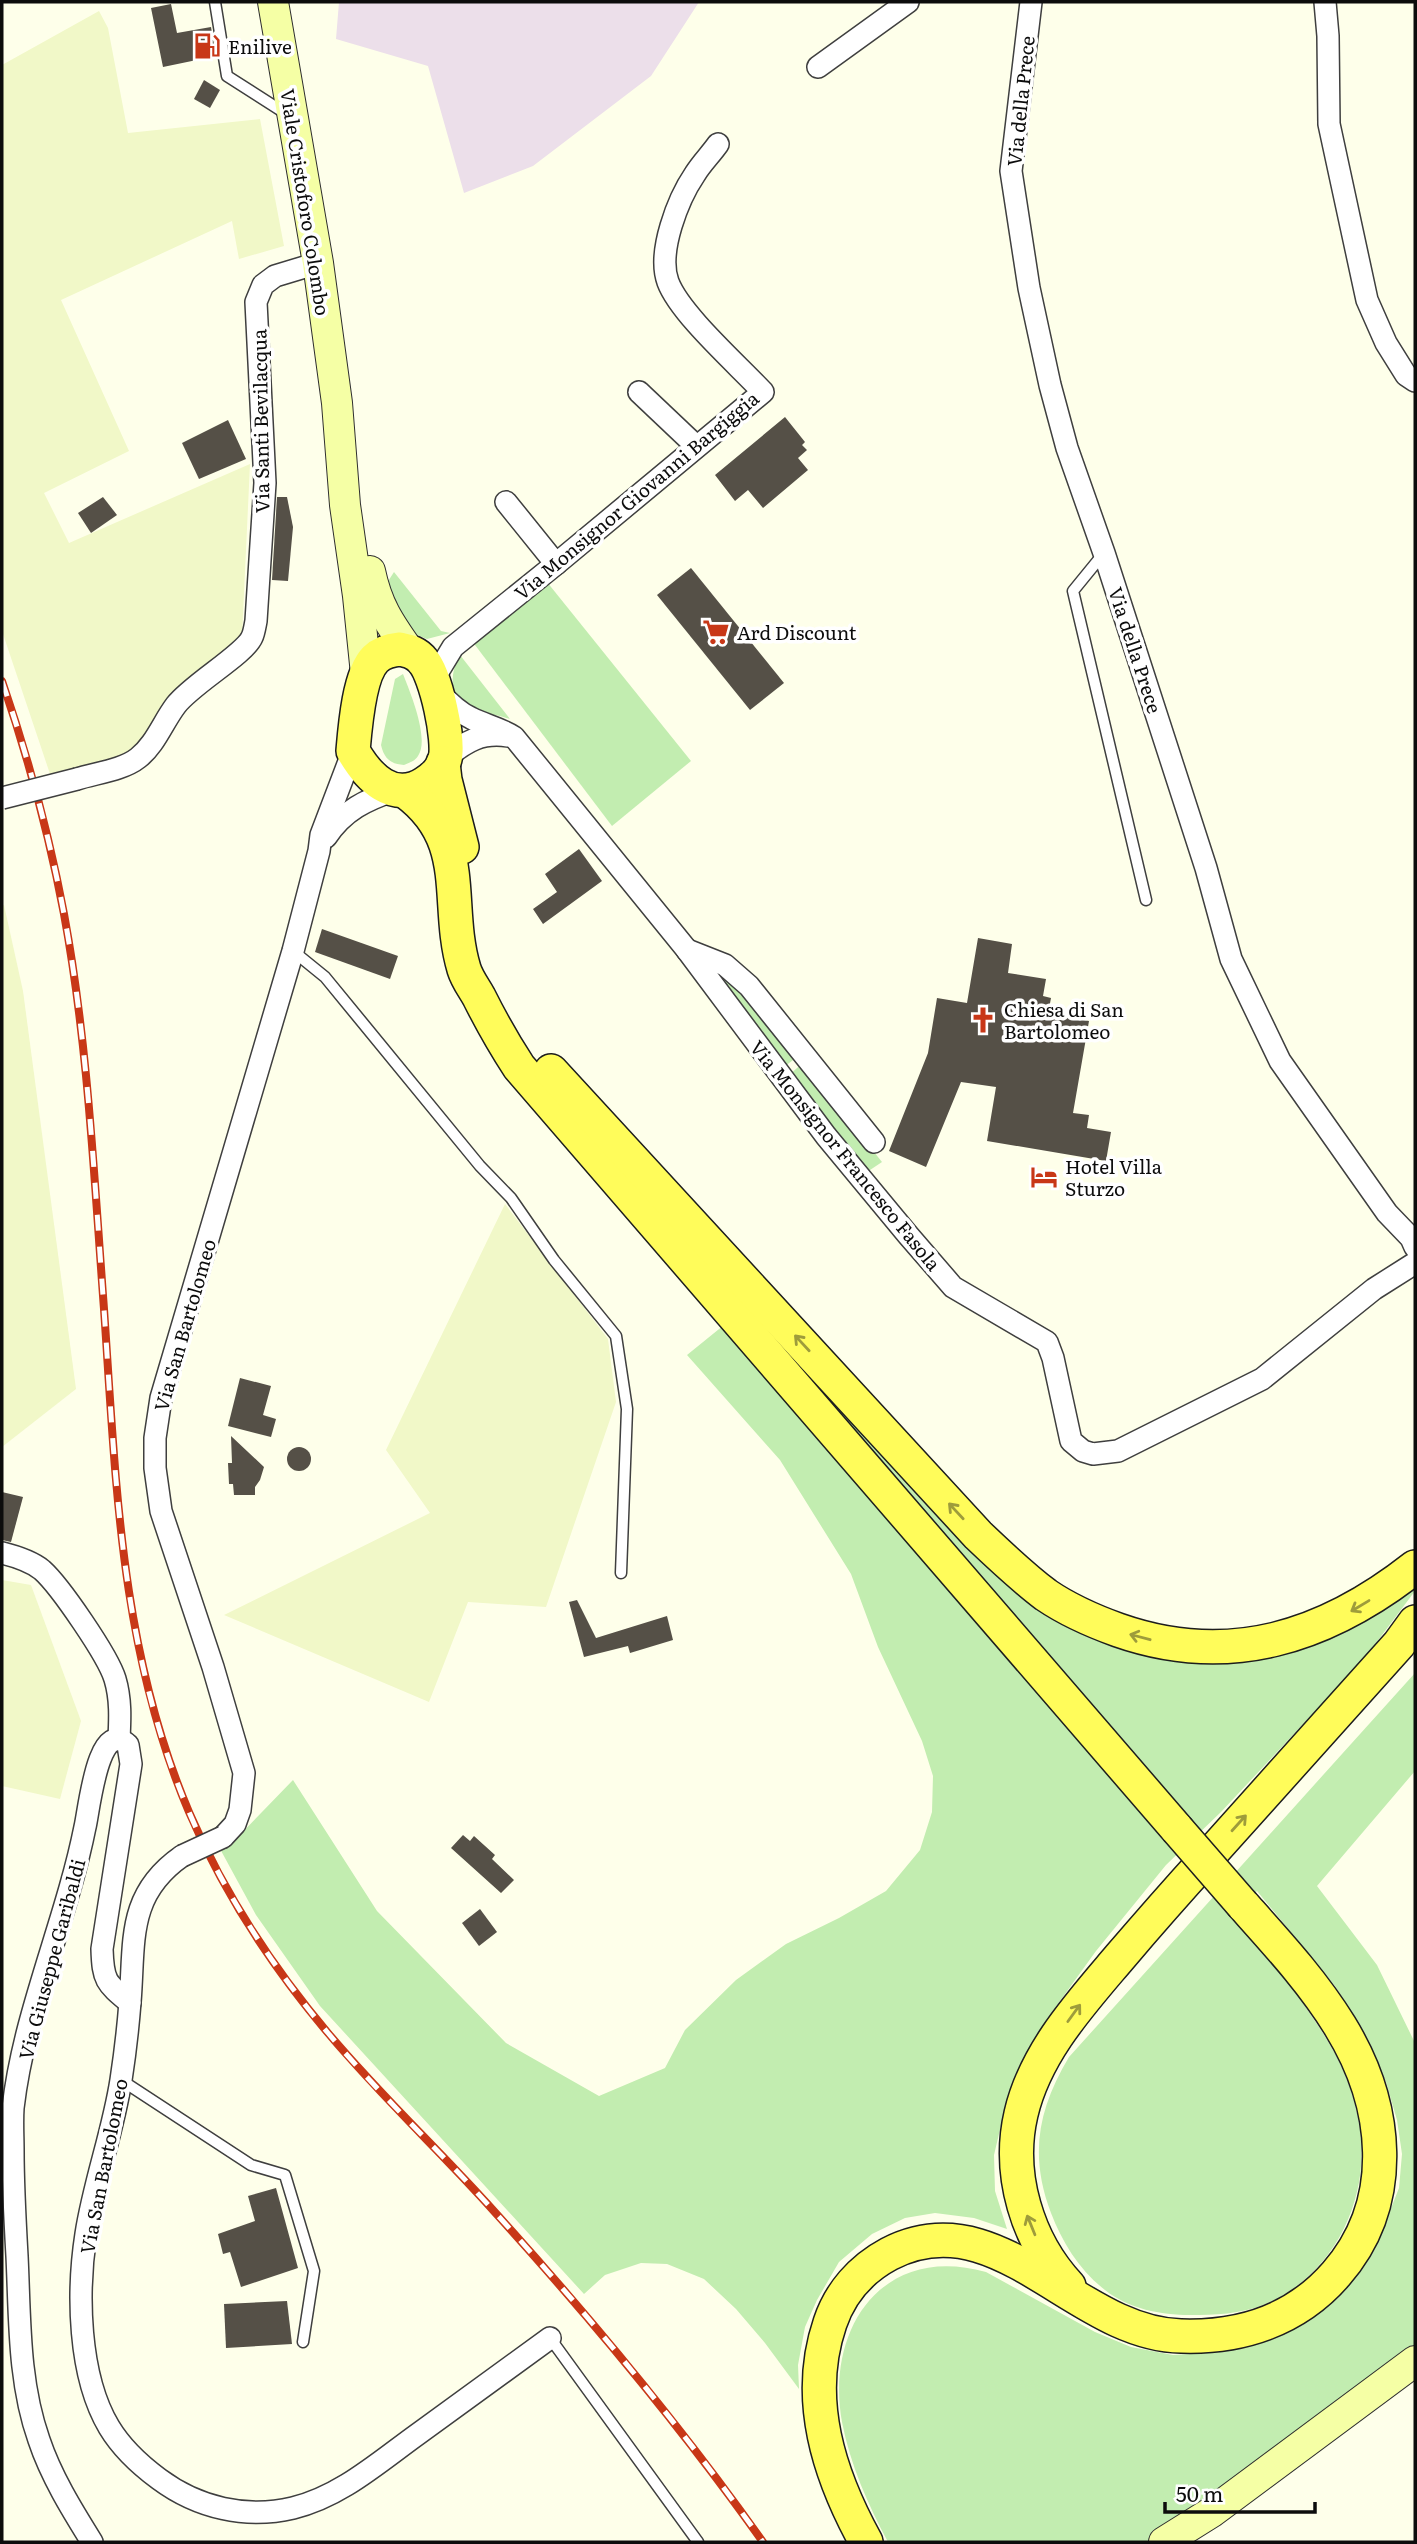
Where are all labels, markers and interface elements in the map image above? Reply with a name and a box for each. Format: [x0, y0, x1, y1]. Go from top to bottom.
fuel station icon: Enilive [192, 31, 222, 61]
place label: Enilive [228, 32, 292, 60]
street label: Via della Prece [999, 34, 1041, 168]
street label: Viale Cristoforo Colombo [274, 86, 338, 318]
street label: Via Santi Bevilacqua [244, 328, 276, 513]
street label: Via Monsignor Giovanni Bargiggia [508, 384, 765, 606]
street label: Via della Prece [1102, 583, 1170, 717]
supermarket icon: Ard Discount [701, 617, 731, 647]
place label: Ard Discount [737, 618, 857, 646]
place label: Chiesa di San Bartolomeo [1004, 995, 1124, 1045]
church icon: Chiesa di San Bartolomeo [968, 1005, 998, 1035]
street label: Via Monsignor Francesco Fasola [744, 1034, 948, 1277]
place label: Hotel Villa Sturzo [1065, 1152, 1163, 1202]
hotel icon: Hotel Villa Sturzo [1029, 1162, 1059, 1192]
street label: Via San Bartolomeo [146, 1236, 222, 1414]
one-way arrow [793, 1335, 810, 1352]
one-way arrow [947, 1503, 964, 1520]
one-way arrow [1350, 1599, 1370, 1613]
one-way arrow [1130, 1629, 1152, 1642]
one-way arrow [1230, 1814, 1246, 1832]
street label: Via Giuseppe Garibaldi [11, 1855, 91, 2063]
one-way arrow [1066, 2004, 1081, 2023]
street label: Via San Bartolomeo [72, 2076, 134, 2256]
one-way arrow [1024, 2214, 1037, 2236]
scale bar [1165, 2470, 1316, 2514]
text: 50 m [1176, 2477, 1223, 2508]

